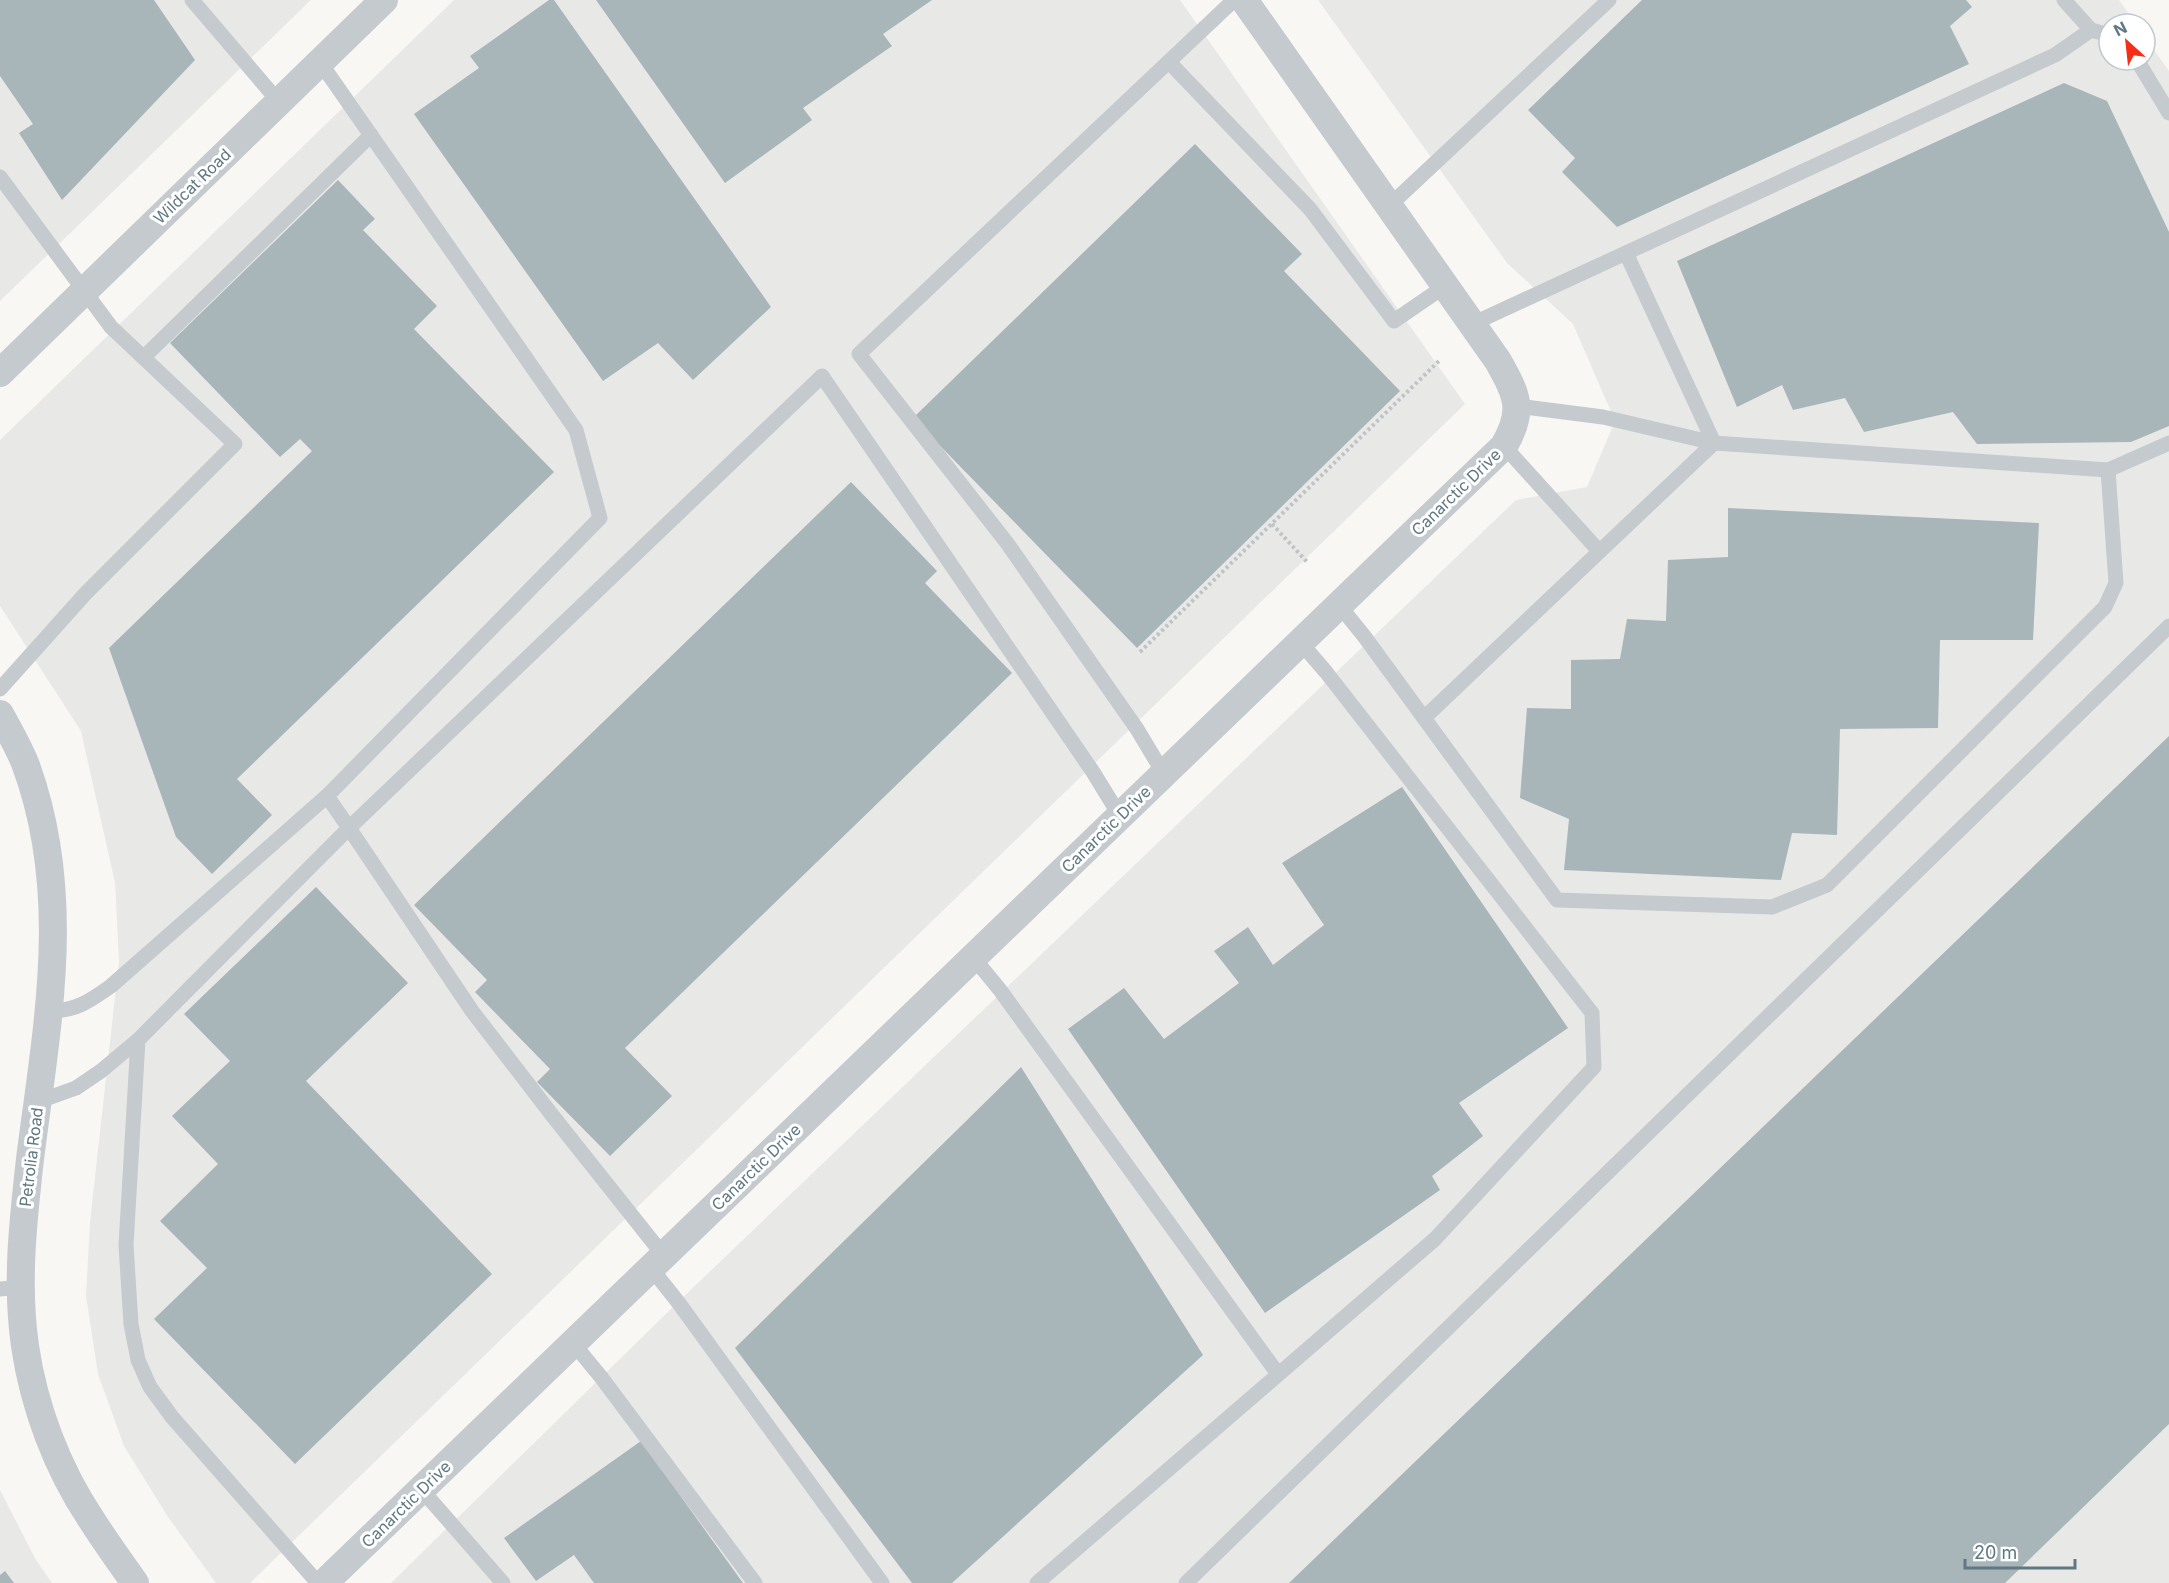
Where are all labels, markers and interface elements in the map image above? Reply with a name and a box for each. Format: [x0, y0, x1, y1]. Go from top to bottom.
north arrow [2097, 12, 2157, 72]
text: N [2110, 17, 2130, 40]
street label: Wildcat Road [149, 144, 235, 228]
street label: Canarctic Drive [1407, 444, 1505, 540]
street label: Canarctic Drive [1057, 781, 1155, 877]
street label: Petrolia Road [15, 1106, 47, 1208]
street label: Canarctic Drive [707, 1119, 805, 1215]
street label: Canarctic Drive [357, 1456, 455, 1552]
scale bar [1965, 1532, 2074, 1570]
text: 20 m [1974, 1542, 2017, 1563]

